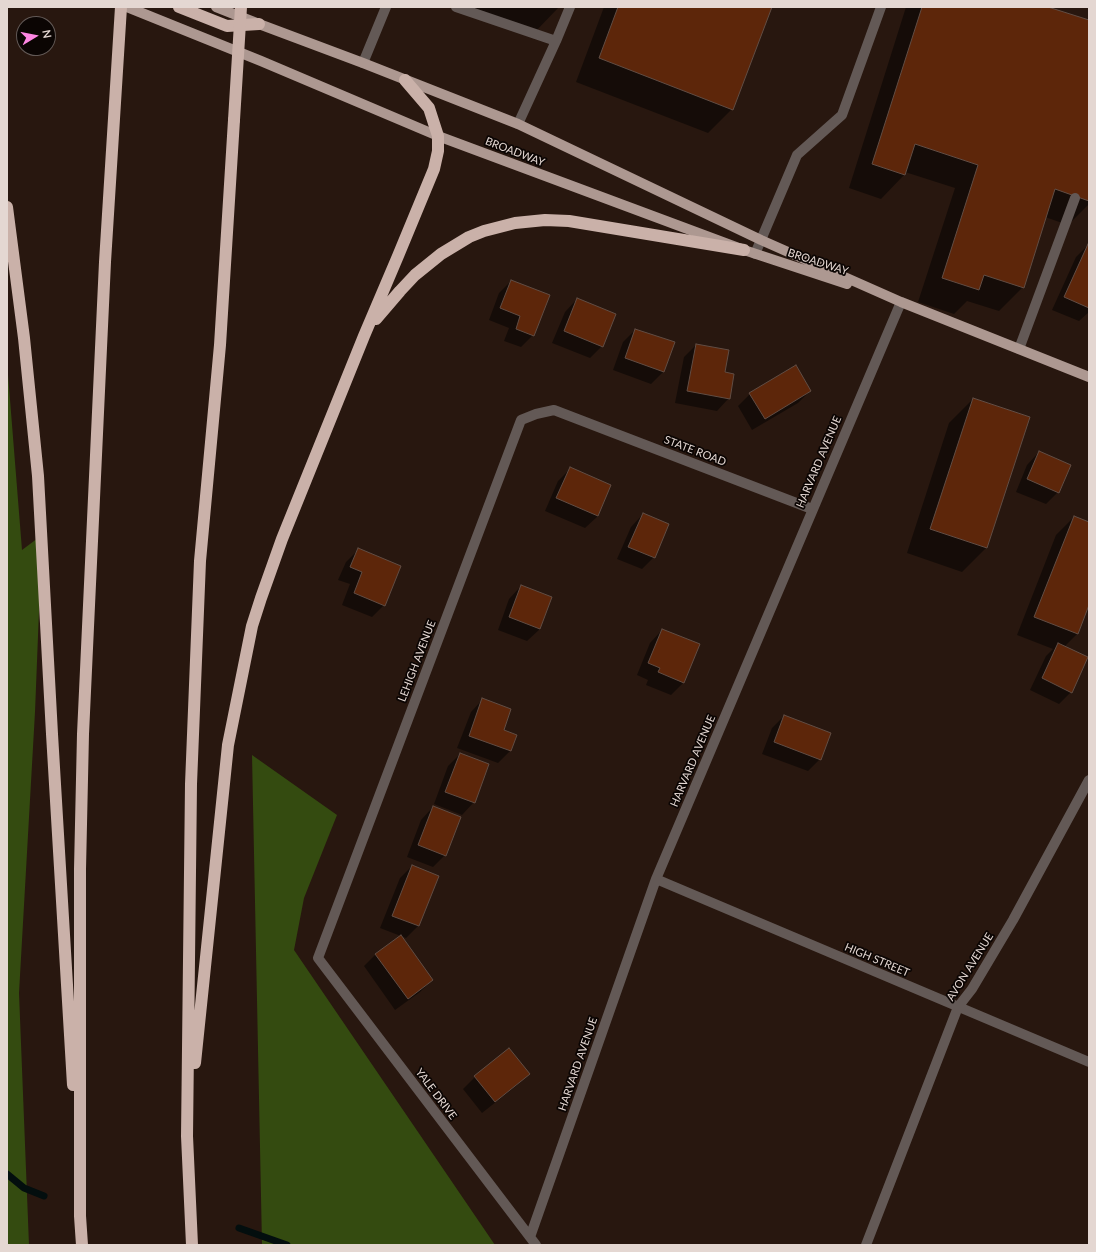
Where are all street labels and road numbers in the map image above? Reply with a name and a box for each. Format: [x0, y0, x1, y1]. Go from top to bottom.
street label: BROADWAY [483, 135, 547, 169]
street label: BROADWAY [786, 246, 850, 278]
street label: HARVARD AVENUE [794, 414, 844, 510]
street label: STATE ROAD [662, 433, 728, 469]
street label: LEHIGH AVENUE [395, 618, 439, 704]
street label: HARVARD AVENUE [668, 713, 718, 809]
street label: AVON AVENUE [944, 931, 996, 1003]
street label: HIGH STREET [843, 940, 911, 980]
street label: HARVARD AVENUE [556, 1015, 600, 1113]
street label: YALE DRIVE [413, 1066, 459, 1122]

